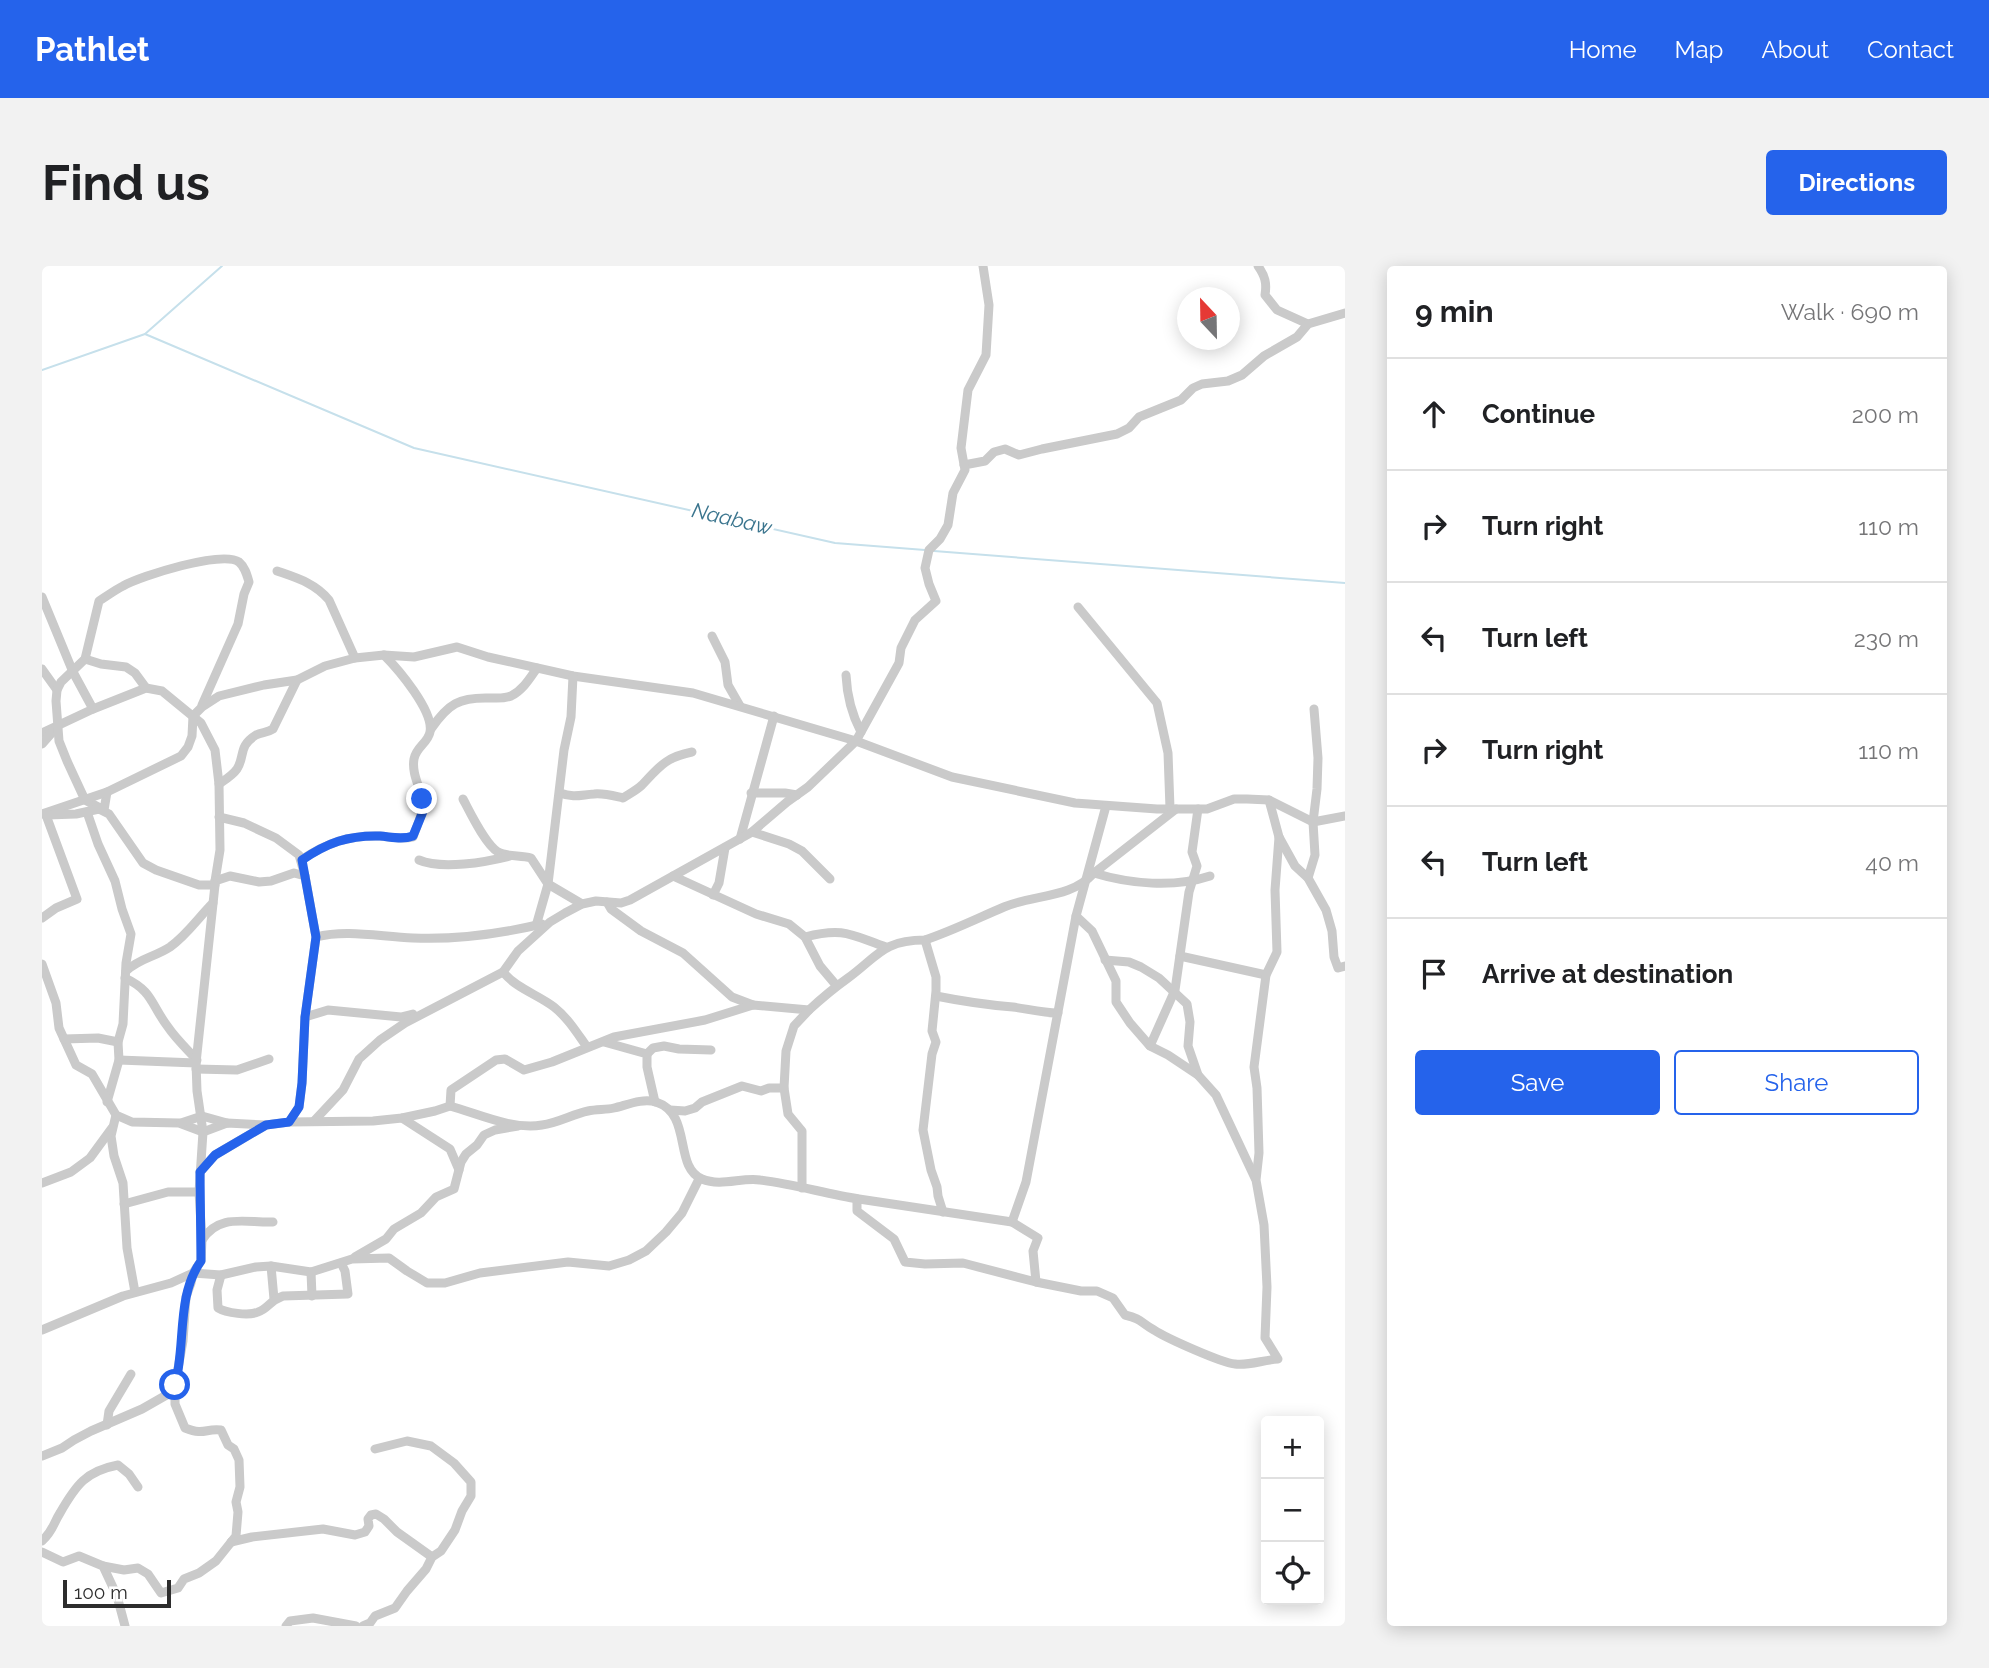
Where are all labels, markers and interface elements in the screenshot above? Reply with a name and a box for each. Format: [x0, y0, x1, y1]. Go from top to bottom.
text: Pathlet [35, 30, 149, 69]
text: Home [1569, 35, 1637, 64]
text: Map [1675, 35, 1723, 64]
text: About [1761, 35, 1829, 64]
text: Contact [1867, 35, 1954, 64]
button: Directions [1766, 150, 1947, 215]
text: Find us [42, 154, 210, 211]
north arrow [1177, 287, 1240, 350]
text: 9 min [1415, 294, 1494, 329]
text: Walk · 690 m [1781, 298, 1919, 325]
icon: ahead [1415, 395, 1453, 433]
text: Continue [1482, 399, 1595, 429]
text: 200 m [1852, 401, 1919, 428]
water label: Naabaw [690, 497, 776, 540]
icon: right [1415, 507, 1453, 545]
text: Turn right [1482, 511, 1603, 541]
text: 110 m [1858, 513, 1919, 540]
icon: left [1415, 619, 1453, 657]
text: Turn left [1482, 623, 1588, 653]
text: 230 m [1854, 625, 1919, 652]
icon: right [1415, 731, 1453, 769]
text: Turn right [1482, 735, 1603, 765]
text: 110 m [1858, 737, 1919, 764]
route end [406, 783, 437, 814]
icon: left [1415, 843, 1453, 881]
text: Turn left [1482, 847, 1588, 877]
text: 40 m [1865, 849, 1919, 876]
icon: arrive [1415, 955, 1453, 993]
text: Arrive at destination [1482, 959, 1733, 989]
button: Save [1415, 1050, 1660, 1115]
button: Share [1674, 1050, 1919, 1115]
route start [159, 1369, 190, 1400]
map controls [1261, 1416, 1324, 1605]
button: + [1261, 1416, 1324, 1479]
button: − [1261, 1479, 1324, 1542]
button: locate [1261, 1542, 1324, 1605]
scale bar [63, 1577, 172, 1609]
text: 100 m [74, 1581, 128, 1603]

